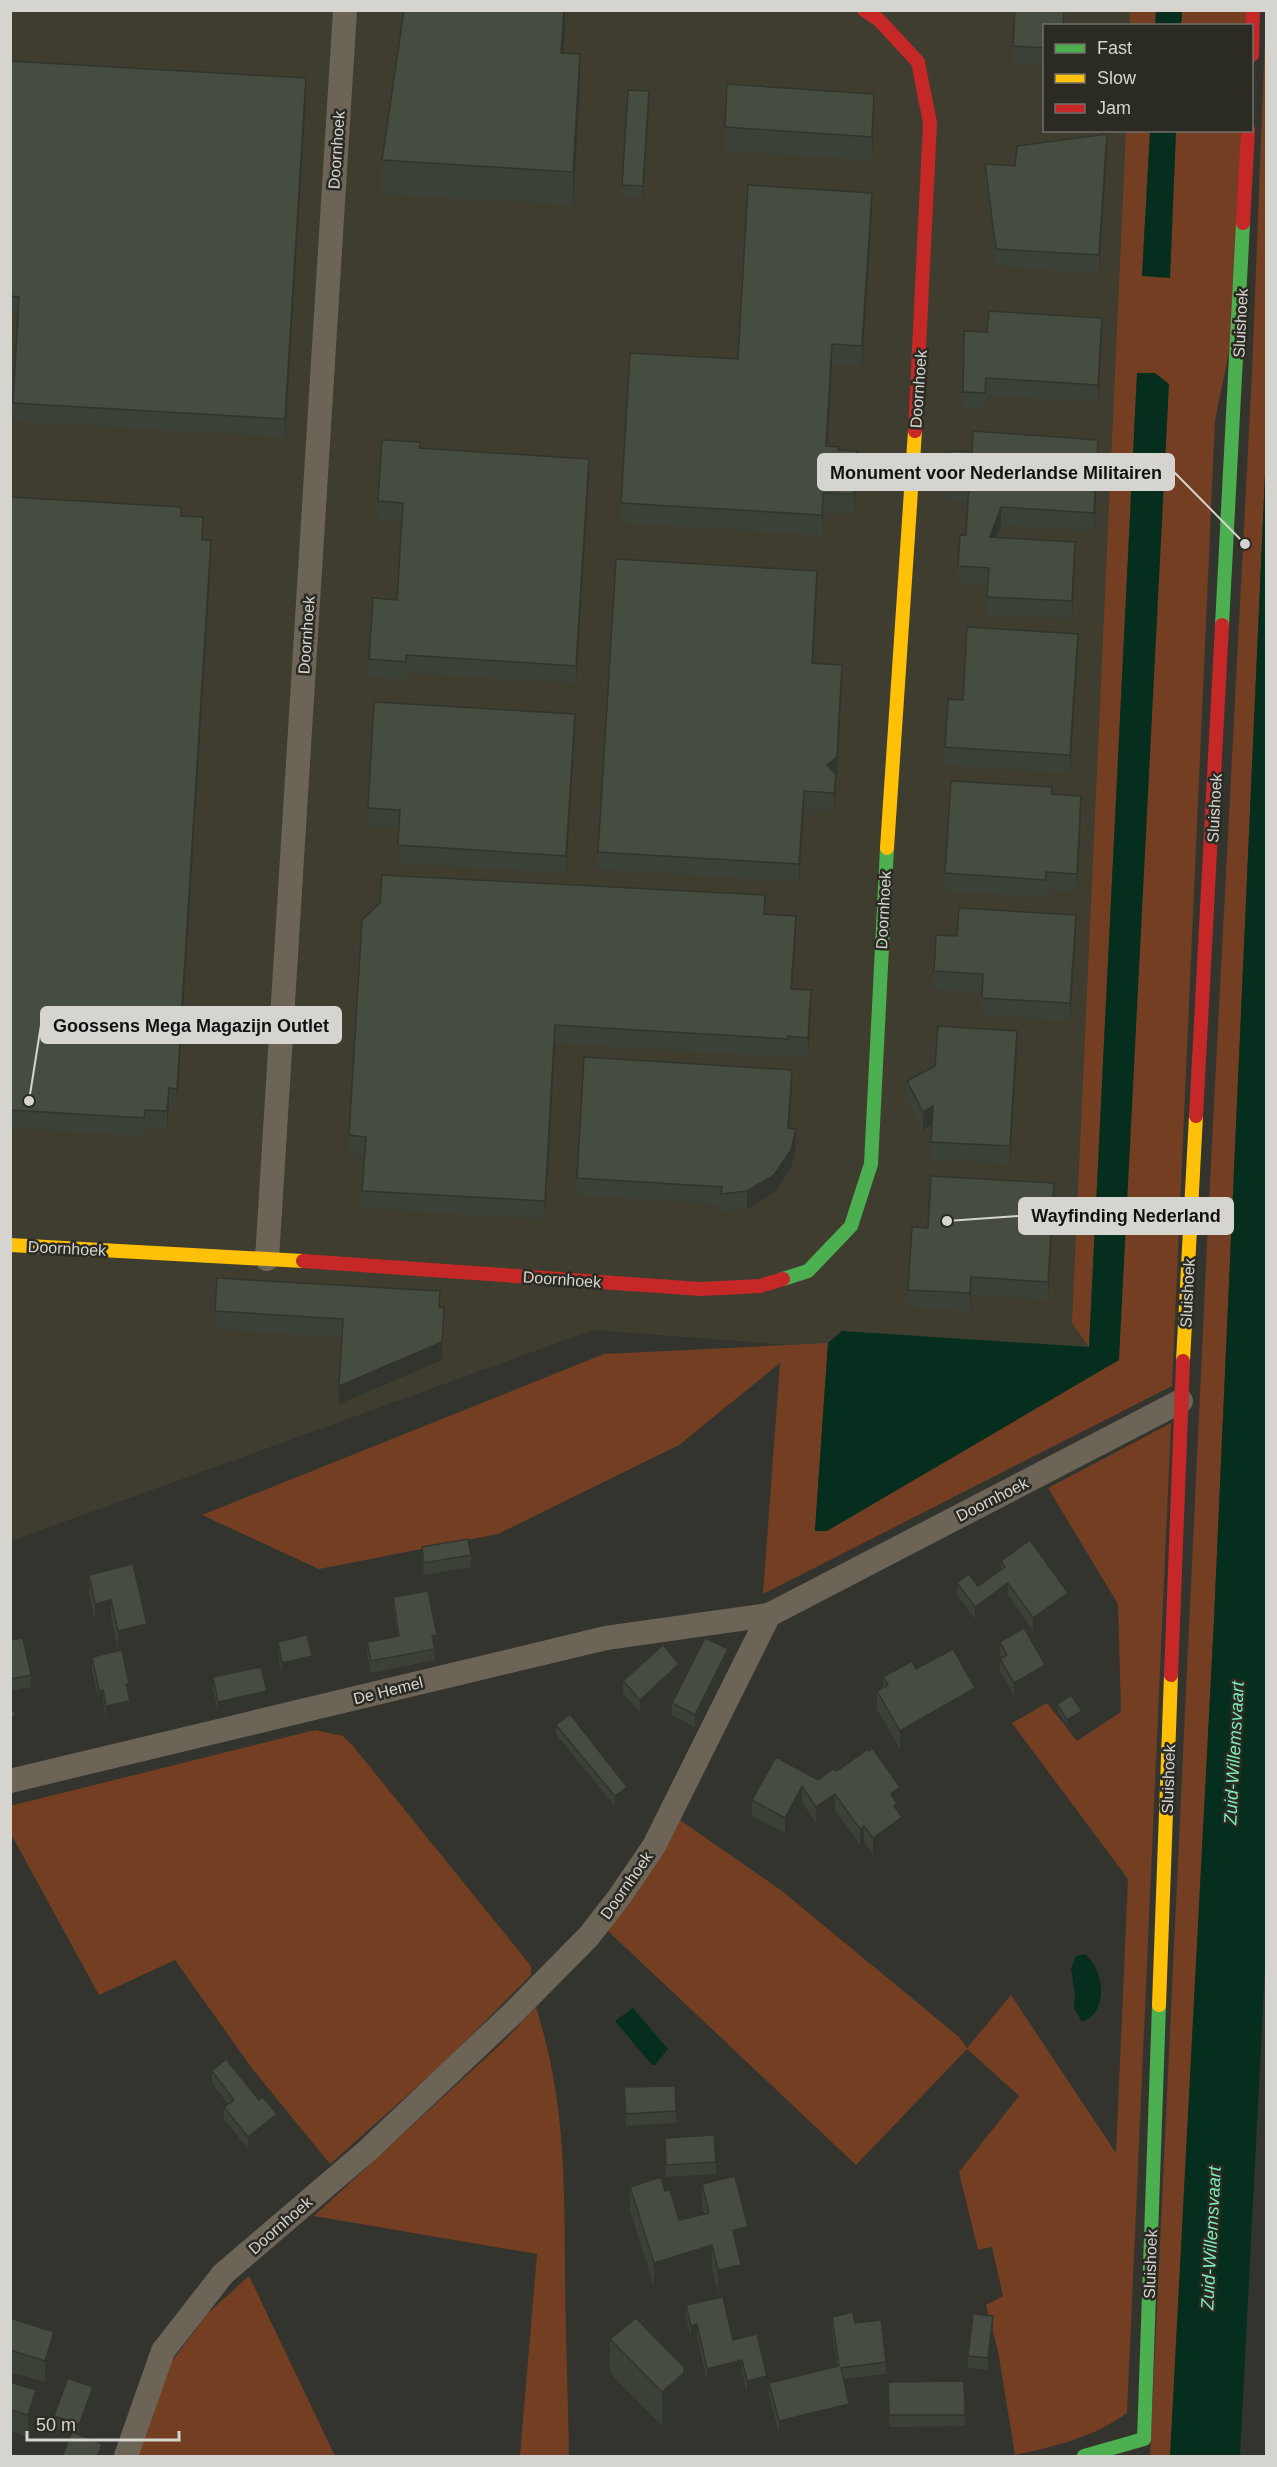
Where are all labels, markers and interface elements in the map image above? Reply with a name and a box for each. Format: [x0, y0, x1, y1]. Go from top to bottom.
legend [1043, 24, 1253, 132]
text: Fast [1097, 38, 1132, 58]
text: Slow [1097, 68, 1137, 88]
text: Jam [1097, 98, 1131, 118]
street label: Doornhoek [325, 109, 348, 190]
street label: Sluishoek [1230, 287, 1251, 358]
street label: Doornhoek [907, 348, 930, 429]
callout: Monument voor Nederlandse Militairen [818, 454, 1174, 490]
text: Monument voor Nederlandse Militairen [830, 463, 1162, 483]
street label: Doornhoek [295, 594, 318, 675]
street label: Sluishoek [1204, 772, 1225, 843]
street label: Doornhoek [873, 870, 894, 950]
callout: Goossens Mega Magazijn Outlet [41, 1007, 341, 1043]
text: Goossens Mega Magazijn Outlet [53, 1016, 329, 1036]
callout: Wayfinding Nederland [1019, 1198, 1233, 1234]
text: Wayfinding Nederland [1031, 1206, 1221, 1226]
street label: Doornhoek [27, 1238, 107, 1259]
street label: Sluishoek [1177, 1257, 1198, 1328]
street label: Doornhoek [522, 1268, 603, 1291]
street label: Doornhoek [953, 1474, 1032, 1525]
street label: De Hemel [352, 1674, 425, 1707]
water label: Zuid-Willemsvaart [1220, 1680, 1248, 1826]
street label: Sluishoek [1159, 1743, 1178, 1814]
street label: Doornhoek [597, 1848, 656, 1922]
water label: Zuid-Willemsvaart [1197, 2165, 1225, 2311]
street label: Doornhoek [245, 2193, 316, 2257]
street label: Sluishoek [1141, 2228, 1160, 2299]
scale bar [27, 2404, 178, 2442]
text: 50 m [36, 2415, 76, 2435]

